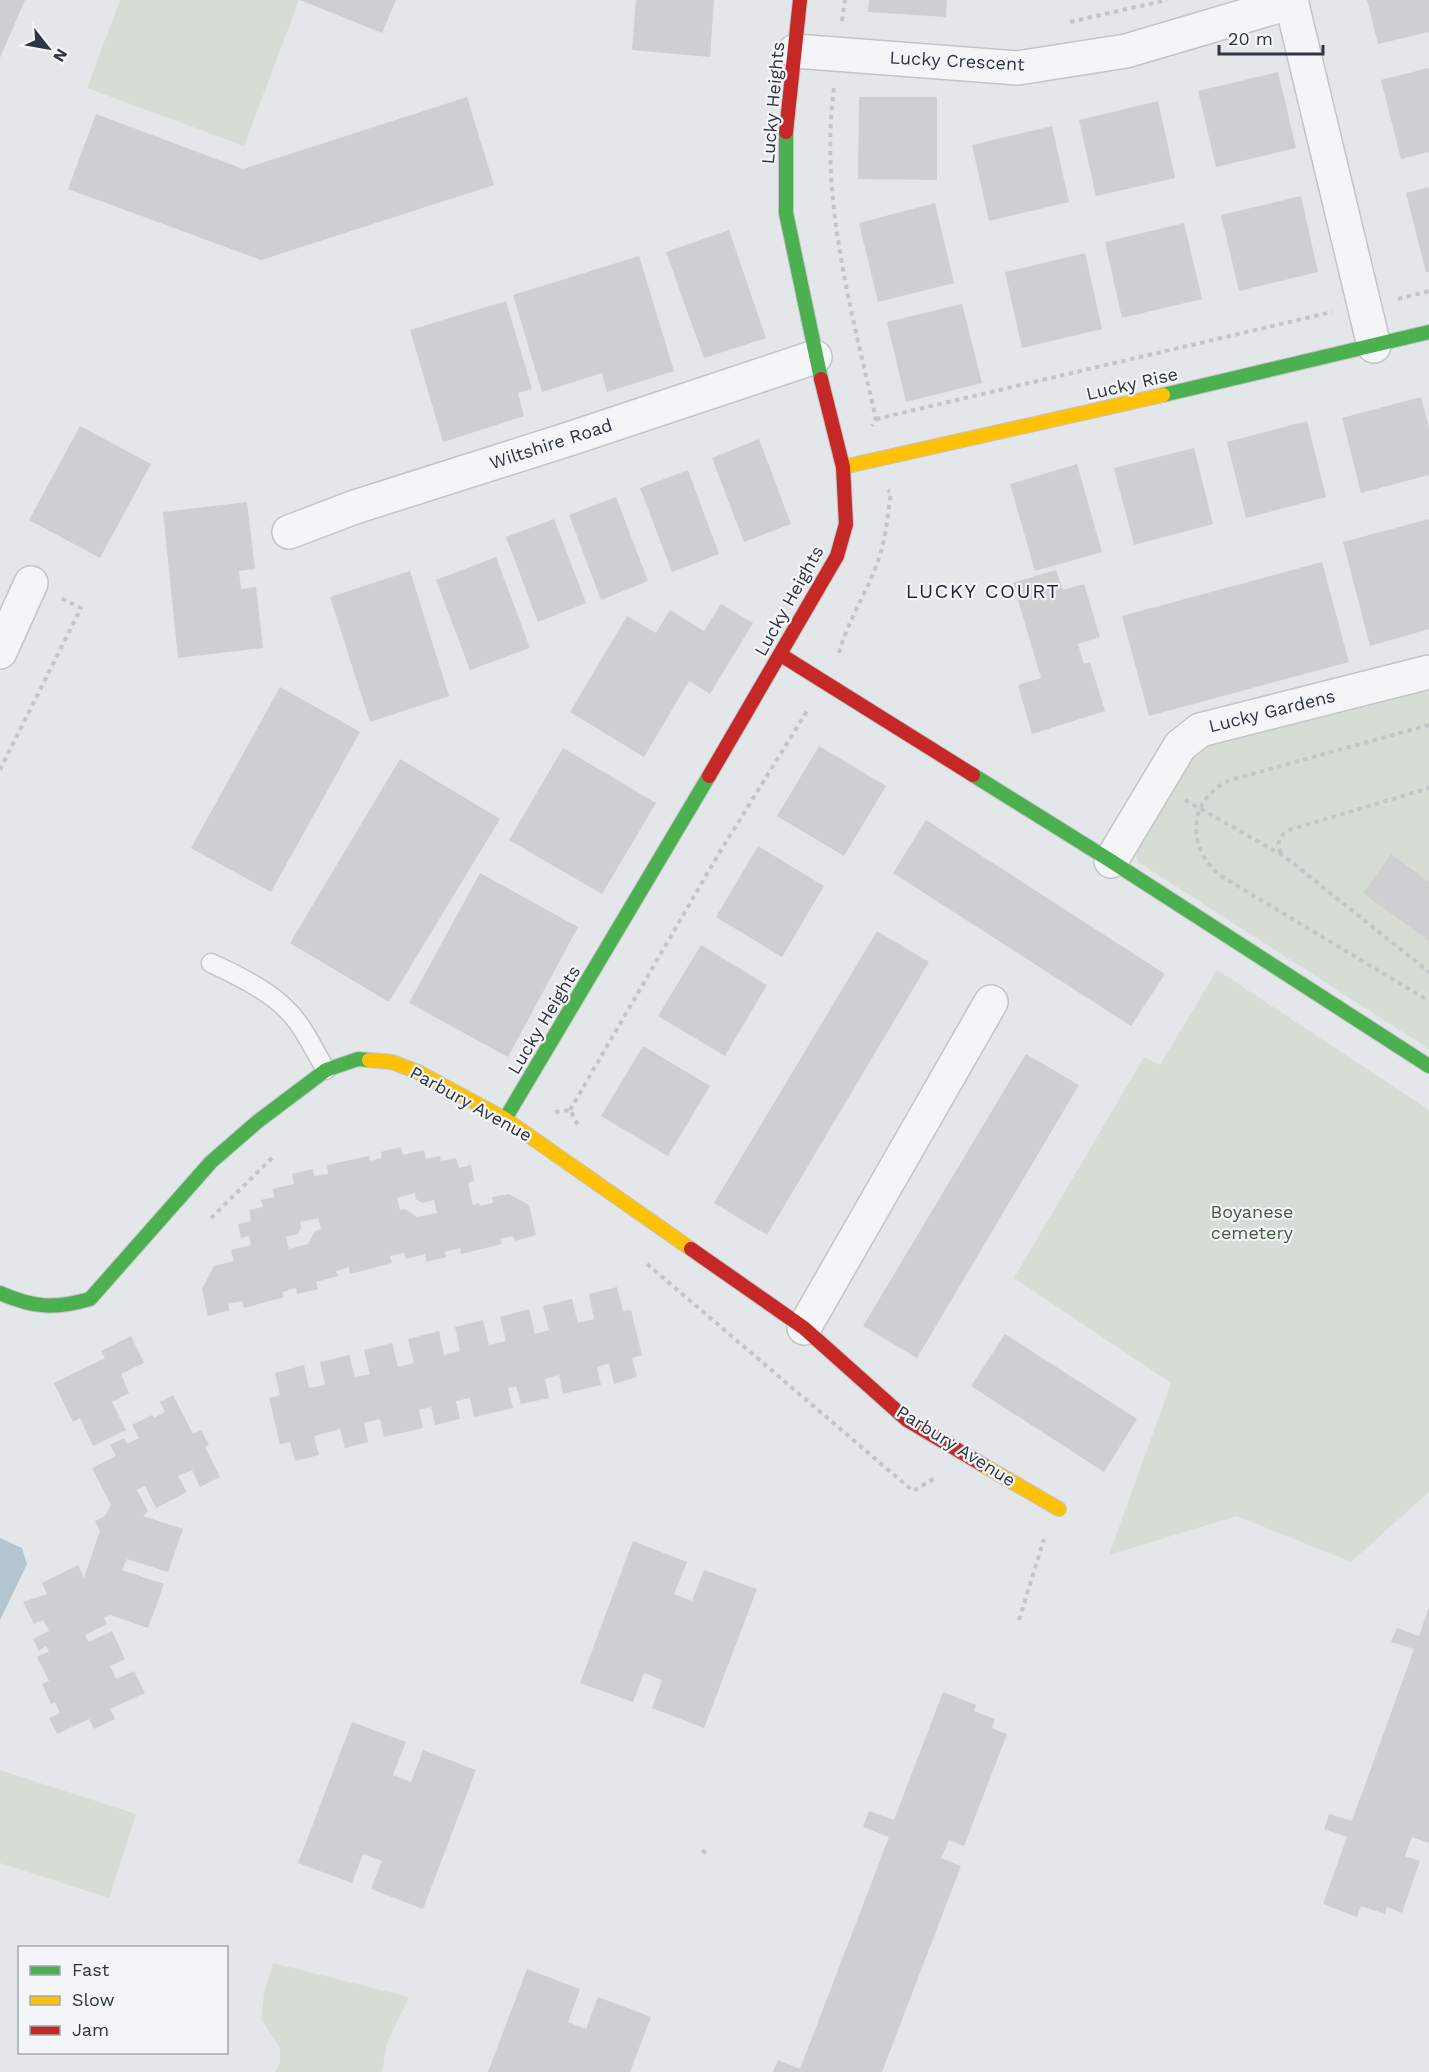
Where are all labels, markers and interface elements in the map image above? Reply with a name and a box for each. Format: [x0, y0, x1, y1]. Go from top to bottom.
north arrow [18, 18, 78, 78]
scale bar [1219, 18, 1322, 56]
text: 20 m [1228, 28, 1273, 49]
street label: Lucky Heights [757, 41, 788, 165]
text: N [49, 45, 72, 65]
street label: Lucky Crescent [889, 46, 1026, 75]
street label: Lucky Rise [1084, 363, 1180, 404]
street label: Wiltshire Road [487, 414, 615, 473]
street label: Lucky Heights [750, 542, 828, 660]
district label: LUCKY COURT [906, 579, 1060, 603]
street label: Lucky Gardens [1207, 685, 1337, 736]
street label: Lucky Heights [503, 962, 584, 1078]
street label: Parbury Avenue [407, 1061, 536, 1146]
park label: Boyanese cemetery [1211, 1201, 1294, 1243]
street label: Parbury Avenue [893, 1401, 1020, 1491]
legend [18, 1946, 228, 2054]
text: Fast [72, 1959, 110, 1980]
text: Slow [72, 1989, 115, 2010]
text: Jam [72, 2019, 109, 2040]

